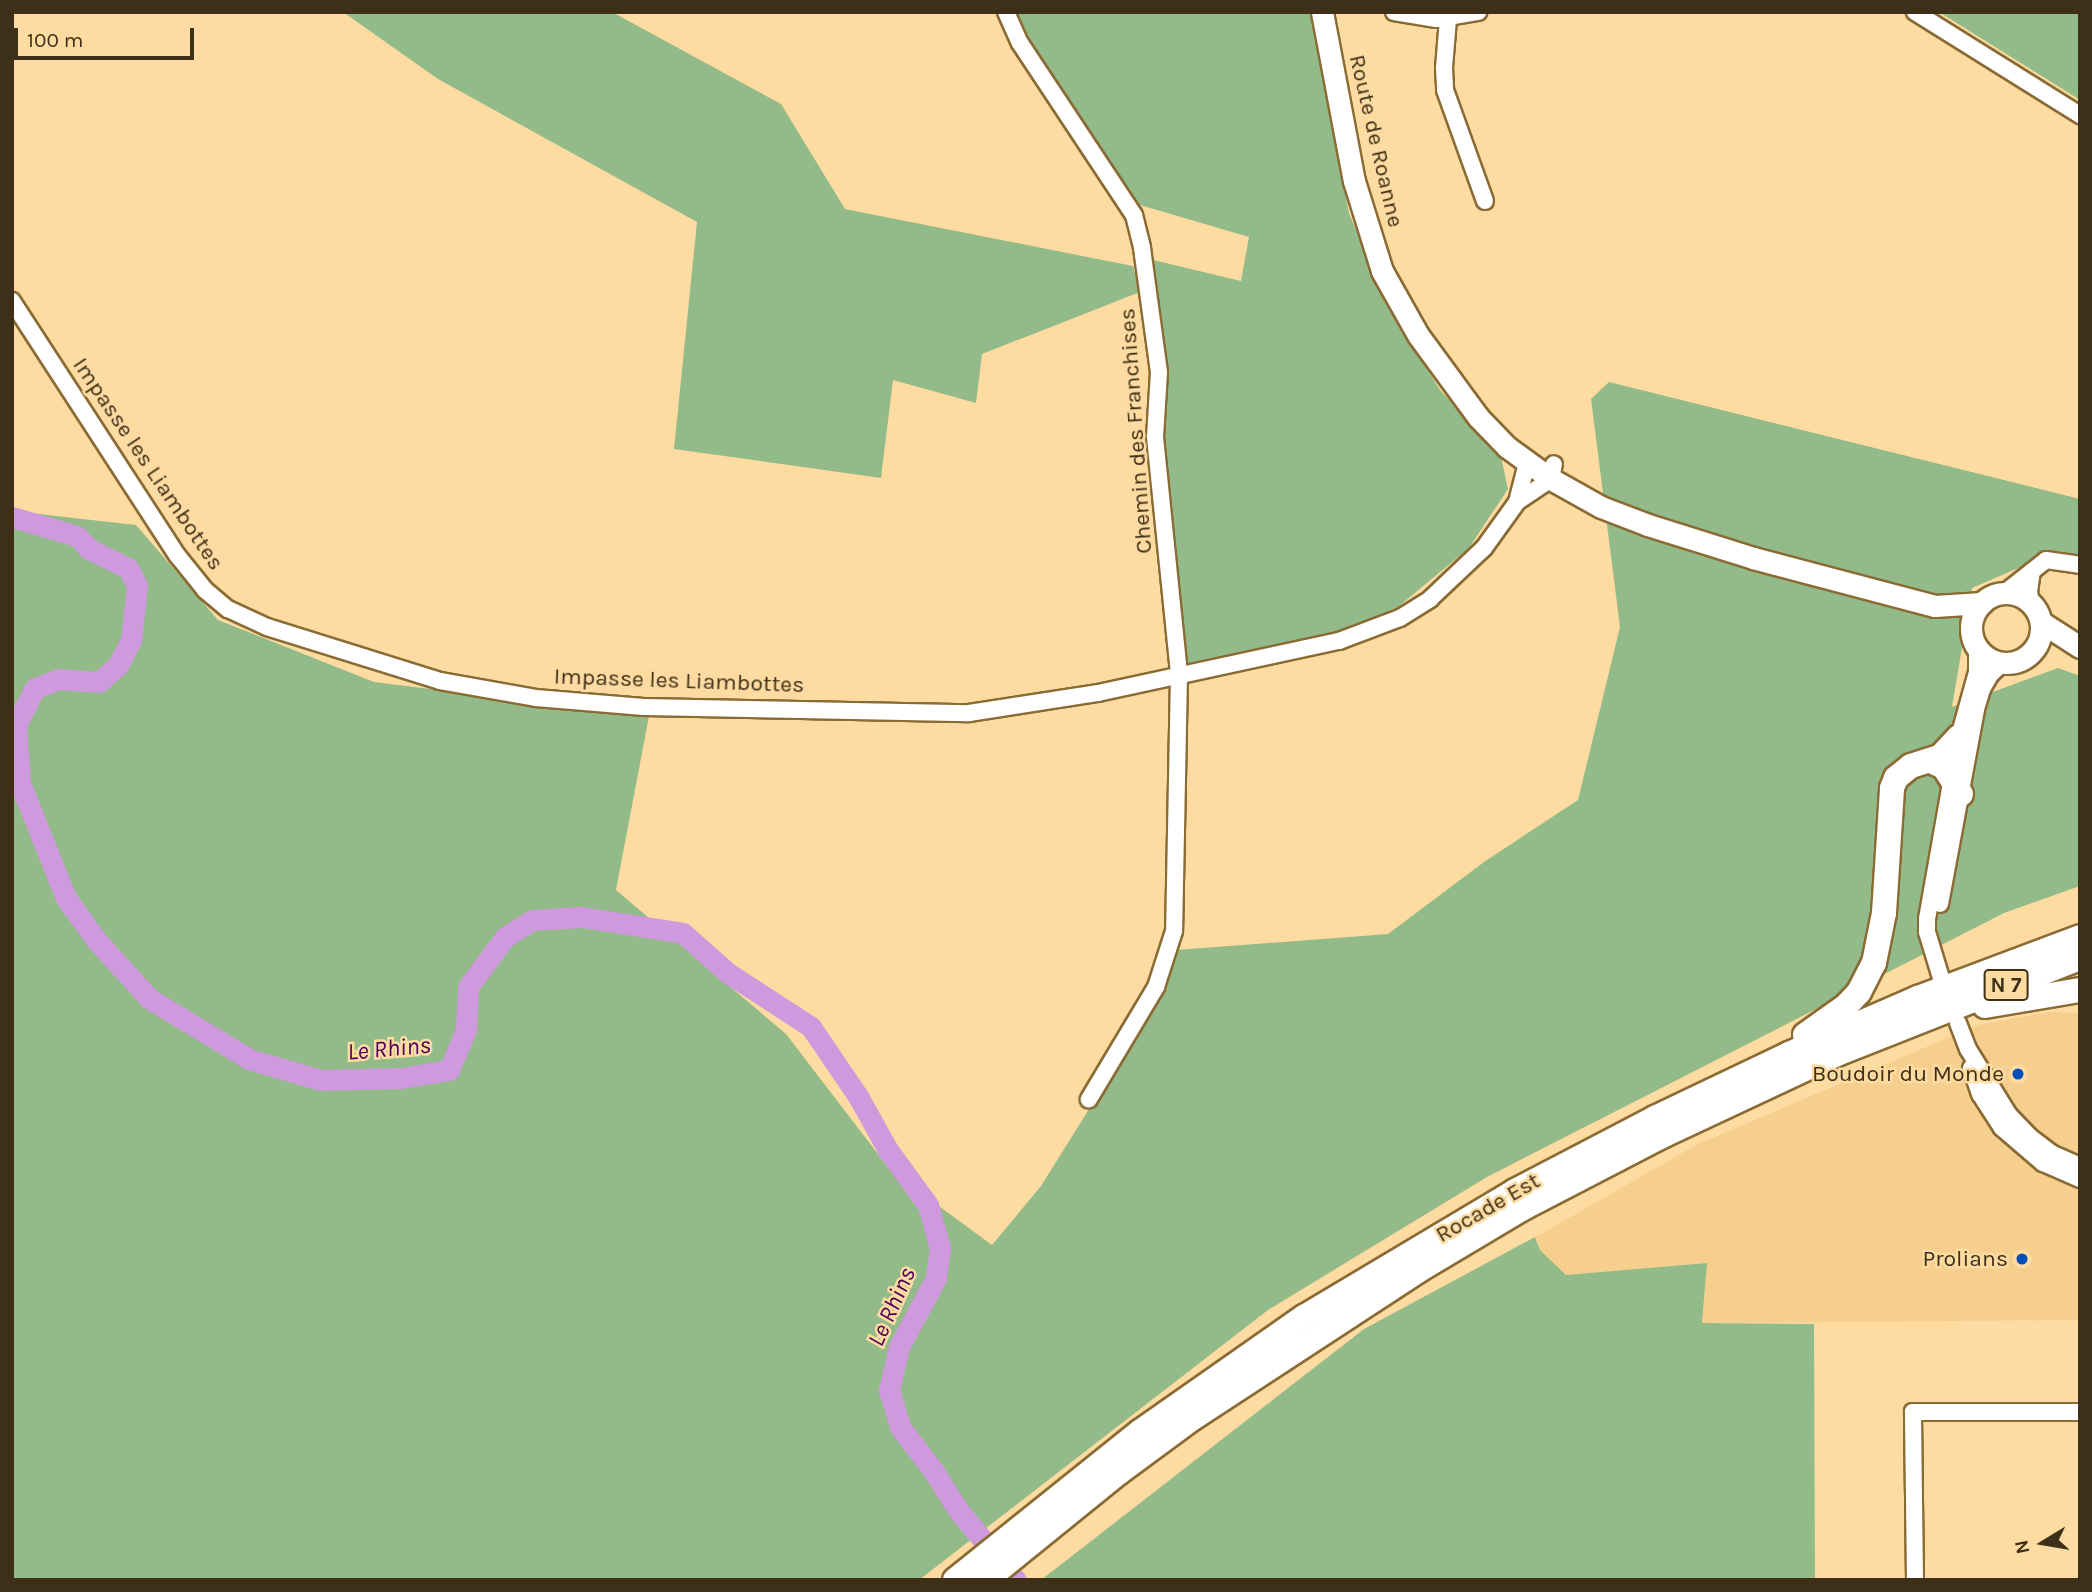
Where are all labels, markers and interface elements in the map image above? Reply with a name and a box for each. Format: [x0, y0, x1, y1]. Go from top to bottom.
scale bar [18, 14, 198, 58]
text: 100 m [27, 28, 84, 52]
street label: Route de Roanne [1343, 52, 1409, 230]
street label: Chemin des Franchises [1114, 307, 1158, 555]
street label: Impasse les Liambottes [67, 352, 229, 576]
street label: Impasse les Liambottes [553, 663, 805, 699]
road number: N 7 [1983, 968, 2029, 1002]
water label: Le Rhins [346, 1031, 432, 1067]
place label: Boudoir du Monde [1812, 1060, 2004, 1088]
marker: Boudoir du Monde [2010, 1066, 2026, 1082]
street label: Rocade Est [1431, 1167, 1545, 1249]
place label: Prolians [1922, 1245, 2008, 1273]
marker: Prolians [2014, 1251, 2030, 1267]
water label: Le Rhins [862, 1263, 922, 1351]
north arrow [2008, 1508, 2078, 1578]
text: N [2010, 1538, 2034, 1556]

